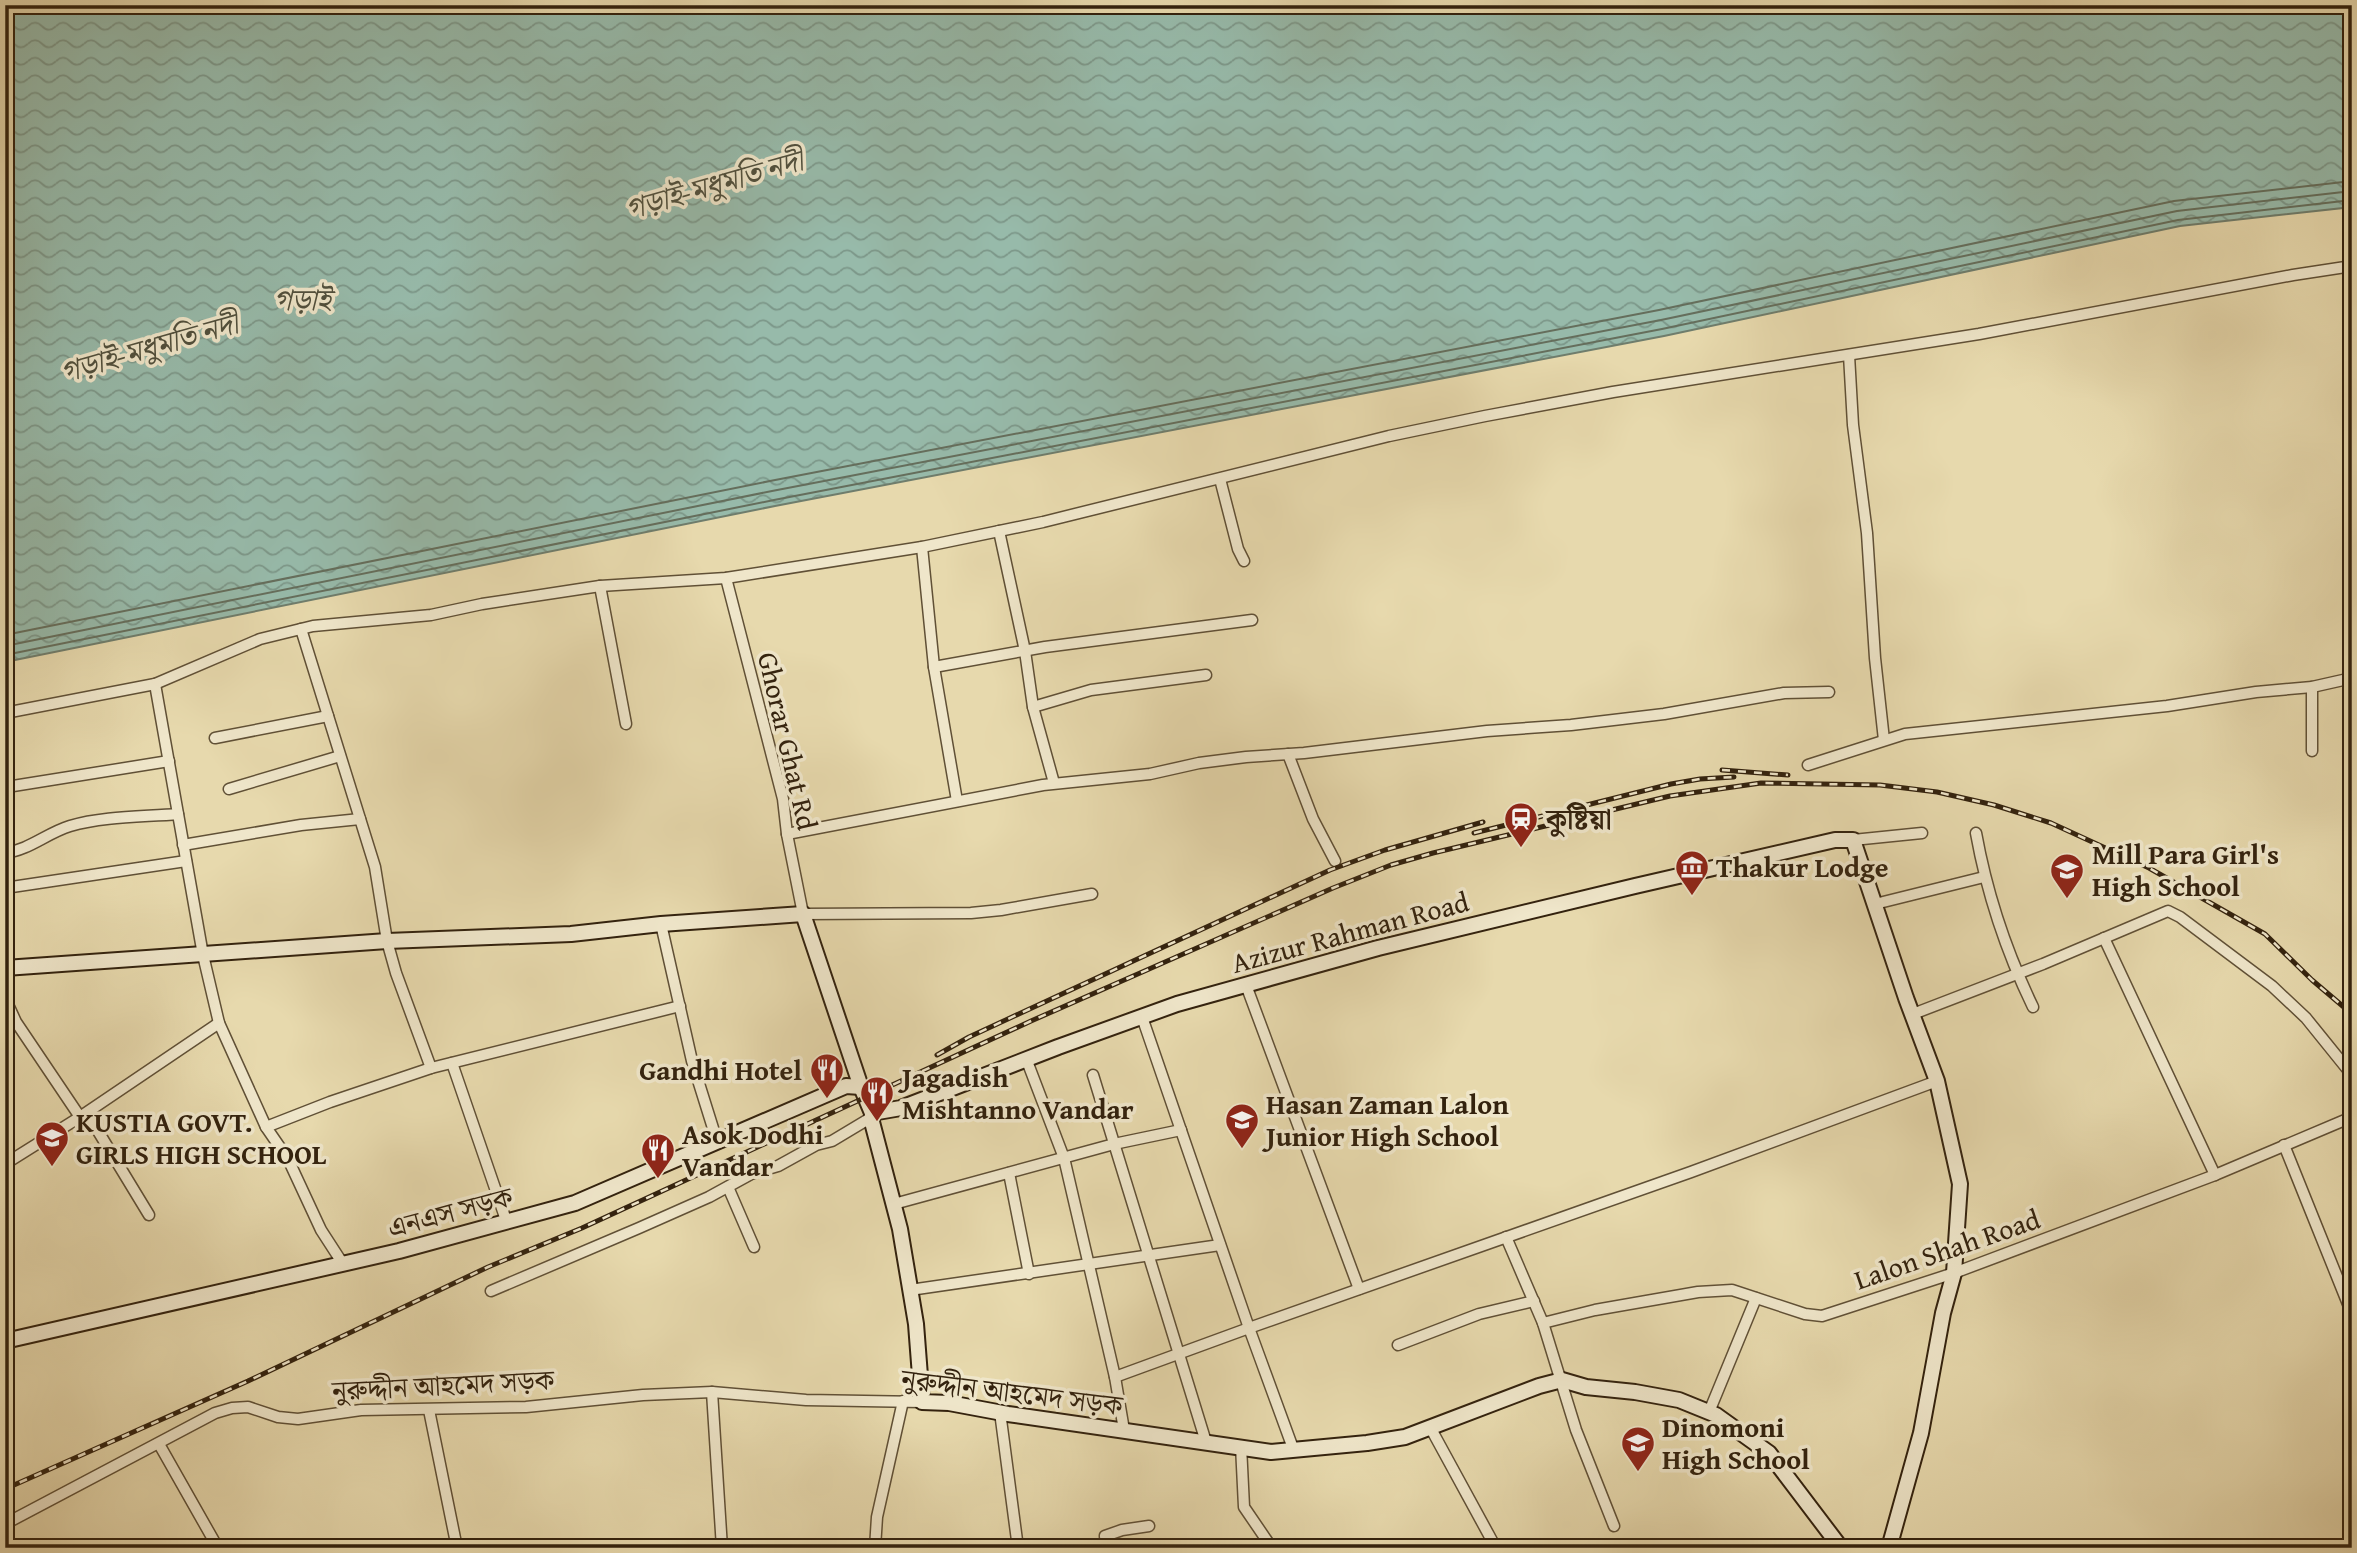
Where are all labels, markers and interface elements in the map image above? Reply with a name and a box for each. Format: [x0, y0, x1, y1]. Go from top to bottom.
water label: গড়াই-মধুমতি নদী [620, 137, 811, 230]
water label: গড়াই [274, 277, 336, 321]
water label: গড়াই-মধুমতি নদী [55, 300, 246, 393]
street label: Ghorar Ghat Rd [748, 648, 829, 834]
place label: কুষ্টিয়া [1545, 798, 1612, 839]
station icon: কুষ্টিয়া [1502, 800, 1540, 849]
place label: Mill Para Girl's High School [2092, 833, 2279, 906]
place label: Thakur Lodge [1716, 846, 1888, 887]
museum icon: Thakur Lodge [1673, 848, 1711, 897]
school or university icon: Mill Para Girl's High School [2048, 851, 2086, 900]
street label: Azizur Rahman Road [1227, 880, 1473, 983]
place label: Gandhi Hotel [639, 1049, 802, 1090]
restaurant icon: Gandhi Hotel [808, 1051, 846, 1100]
place label: Jagadish Mishtanno Vandar [898, 1056, 1134, 1129]
restaurant icon: Jagadish Mishtanno Vandar [858, 1074, 896, 1123]
place label: Hasan Zaman Lalon Junior High School [1262, 1083, 1509, 1156]
place label: KUSTIA GOVT. GIRLS HIGH SCHOOL [76, 1101, 327, 1174]
school or university icon: Hasan Zaman Lalon Junior High School [1223, 1101, 1261, 1150]
place label: Asok Dodhi Vandar [682, 1113, 824, 1186]
school or university icon: KUSTIA GOVT. GIRLS HIGH SCHOOL [33, 1119, 71, 1168]
restaurant icon: Asok Dodhi Vandar [639, 1131, 677, 1180]
street label: এনএস সড়ক [383, 1175, 518, 1248]
street label: Lalon Shah Road [1848, 1198, 2045, 1299]
street label: নুরুদ্দীন আহমেদ সড়ক [898, 1357, 1126, 1426]
street label: নুরুদ্দীন আহমেদ সড়ক [330, 1358, 556, 1411]
place label: Dinomoni High School [1662, 1406, 1810, 1479]
school or university icon: Dinomoni High School [1619, 1424, 1657, 1473]

